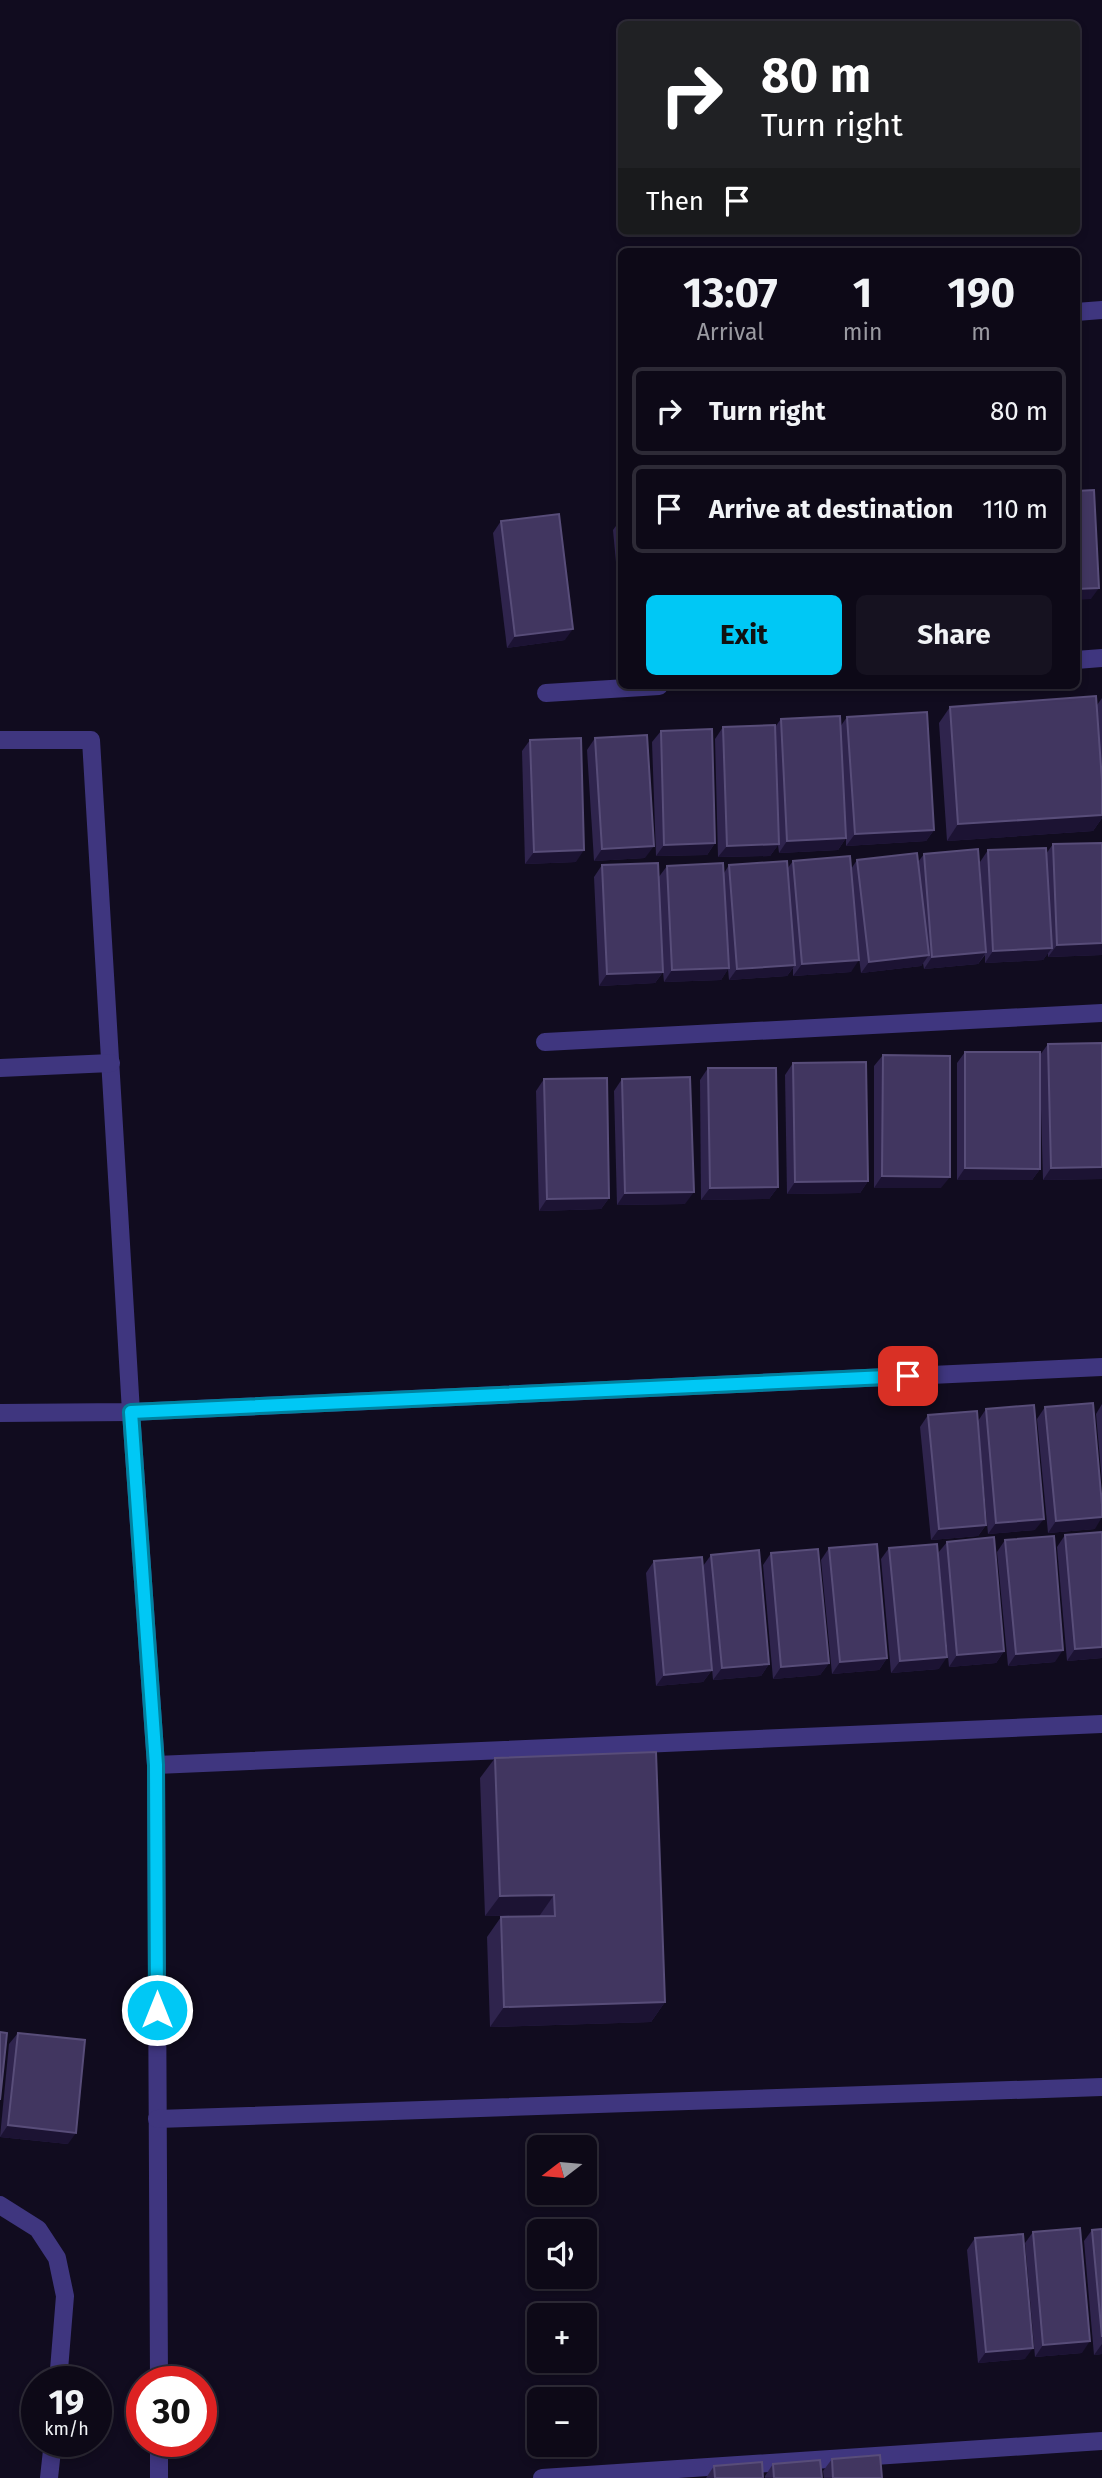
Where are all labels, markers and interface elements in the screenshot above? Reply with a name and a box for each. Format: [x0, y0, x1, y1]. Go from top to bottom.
text: 80 m [761, 46, 871, 105]
icon: right [646, 49, 737, 140]
text: Turn right [761, 106, 903, 144]
icon: arrive [718, 182, 756, 220]
text: Then [646, 186, 704, 217]
text: 13:07 [683, 268, 778, 318]
text: 1 [853, 268, 872, 318]
text: 190 [947, 268, 1015, 318]
text: Arrival [697, 318, 764, 346]
text: min [843, 318, 882, 346]
text: m [971, 318, 991, 346]
icon: right [650, 392, 688, 430]
text: Turn right [709, 396, 826, 427]
text: 80 m [990, 396, 1048, 427]
icon: arrive [650, 490, 688, 528]
text: Arrive at destination [709, 494, 953, 525]
text: 110 m [982, 494, 1048, 525]
button: Exit [646, 595, 842, 675]
button: Share [856, 595, 1052, 675]
pin [878, 1346, 938, 1406]
icon: arrive [889, 1357, 927, 1395]
position arrow [120, 1973, 194, 2047]
north arrow [527, 2135, 597, 2205]
map controls [527, 2135, 597, 2457]
button: sound [527, 2219, 597, 2289]
button: + [527, 2303, 597, 2373]
speed limit sign: 30 [126, 2366, 217, 2457]
text: 19 [49, 2381, 84, 2423]
button: − [527, 2387, 597, 2457]
text: km/h [44, 2418, 89, 2440]

